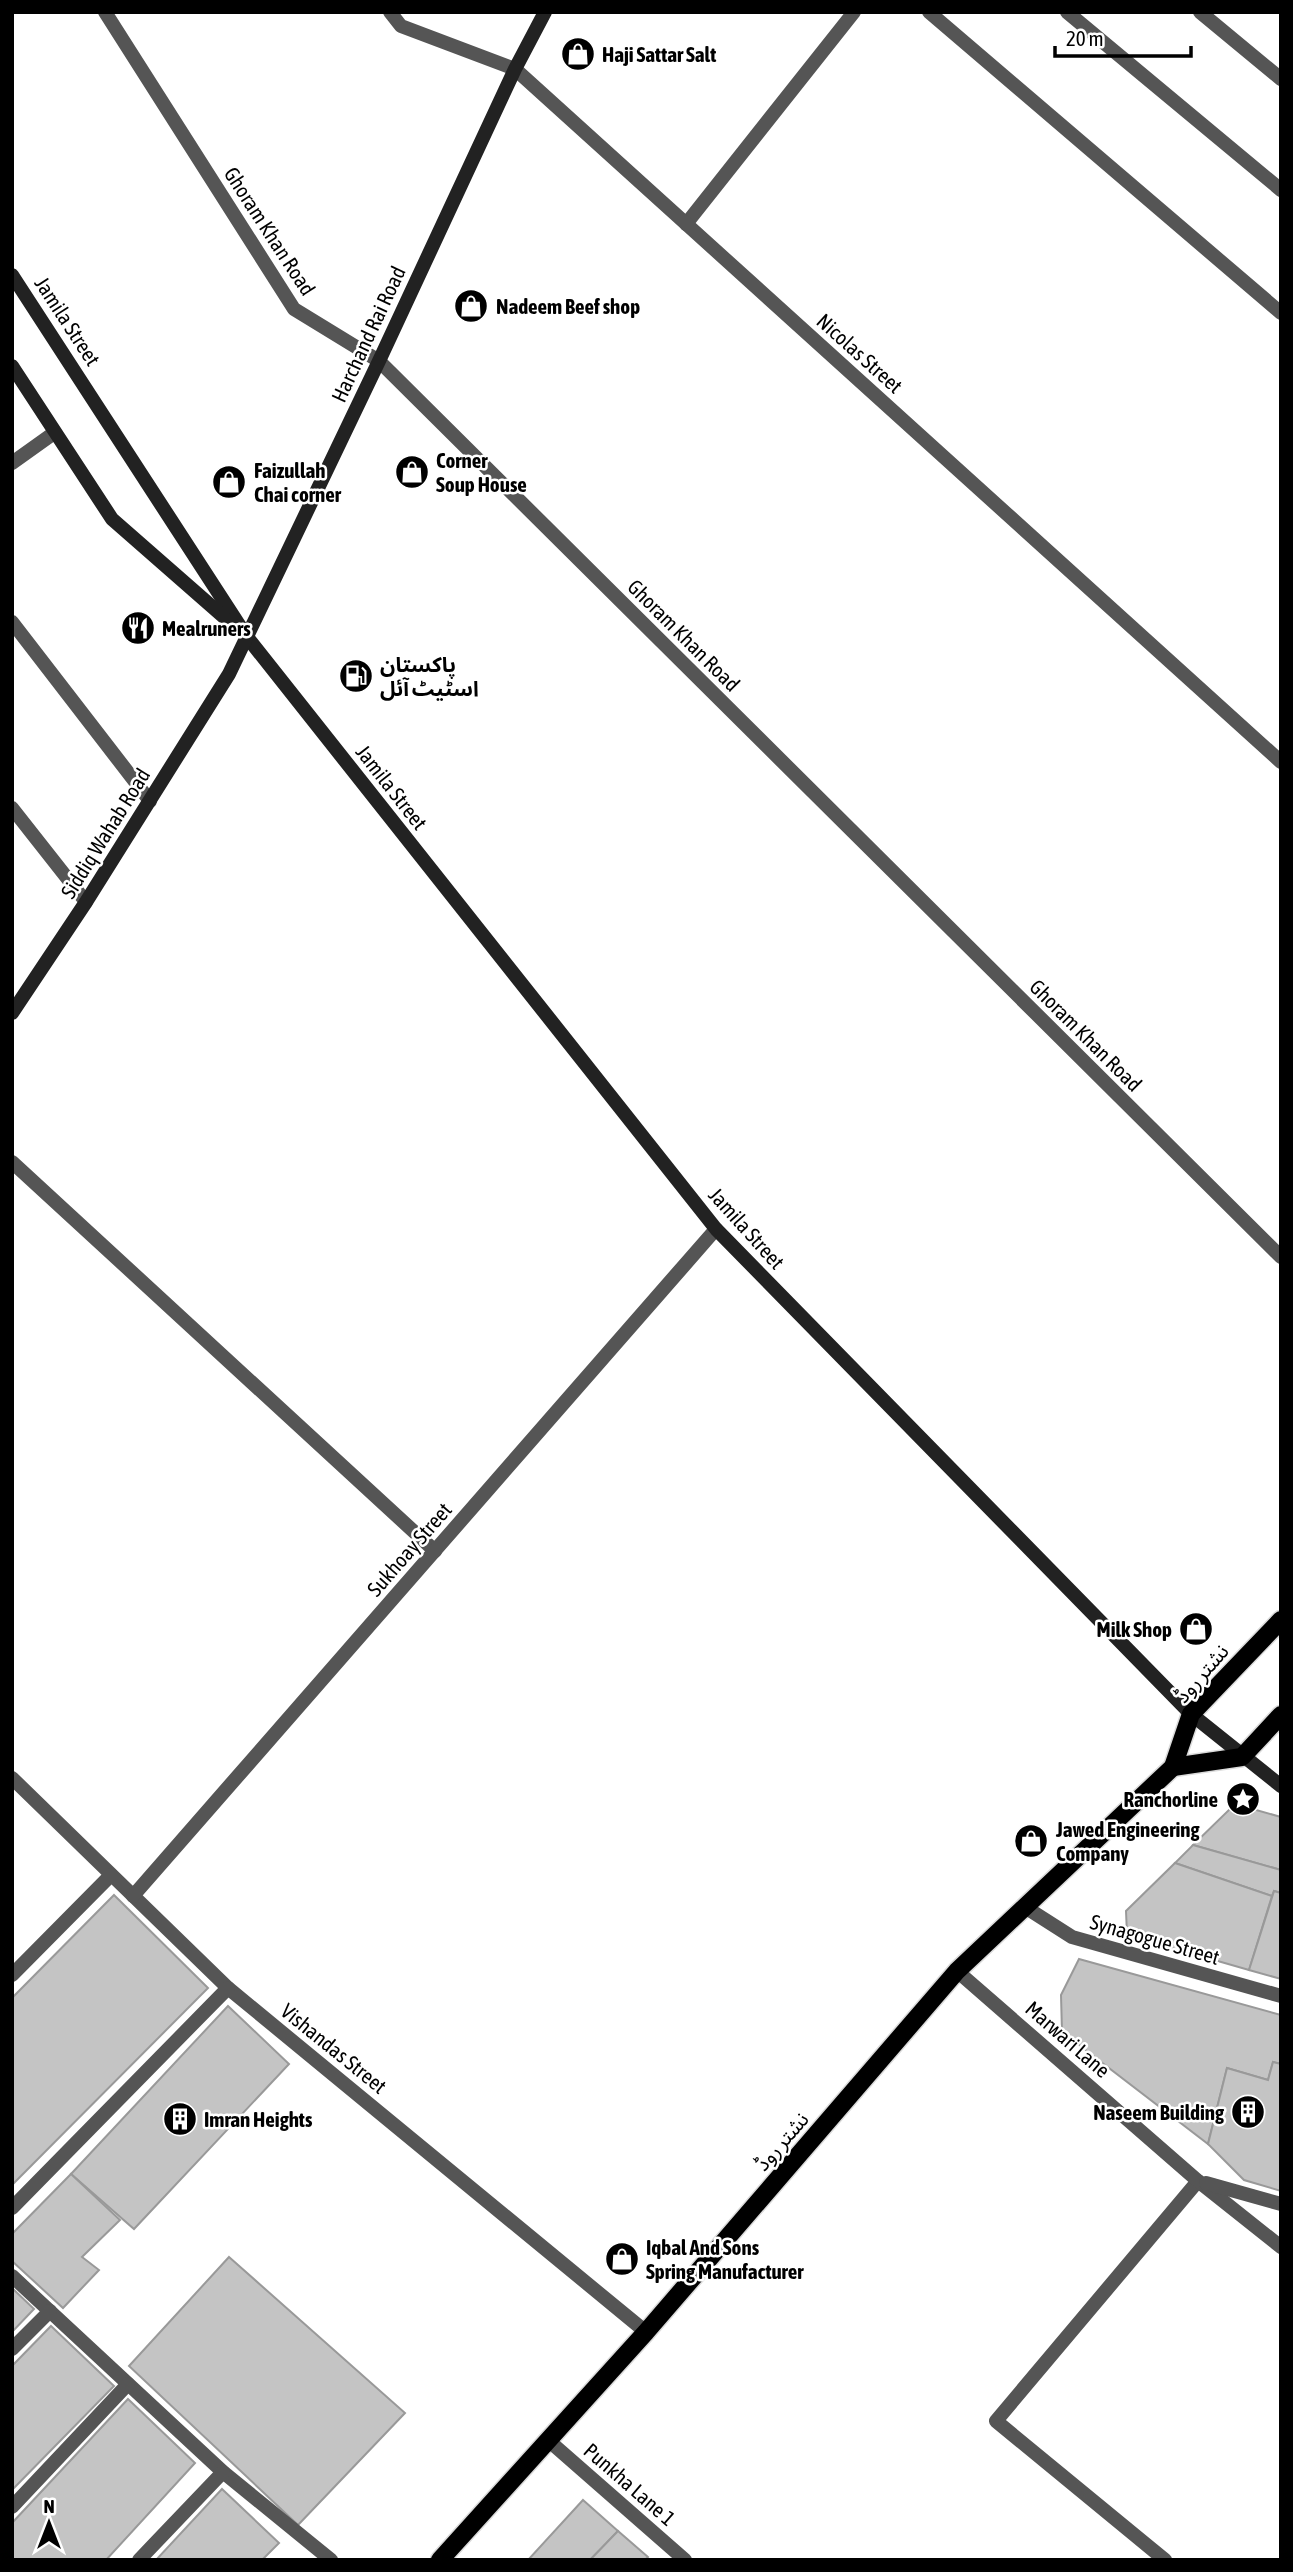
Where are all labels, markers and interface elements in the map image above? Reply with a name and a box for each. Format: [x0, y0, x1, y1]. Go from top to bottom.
scale bar [1055, 14, 1192, 58]
text: 20 m [1066, 26, 1104, 50]
shop icon: Haji Sattar Salt [559, 35, 597, 73]
place label: Haji Sattar Salt [602, 42, 716, 66]
street label: Ghoram Khan Road [220, 162, 320, 300]
street label: Harchand Rai Road [326, 262, 410, 406]
street label: Jamila Street [31, 272, 105, 370]
shop icon: Nadeem Beef shop [452, 287, 490, 325]
place label: Nadeem Beef shop [496, 294, 640, 318]
street label: Nicolas Street [812, 308, 908, 398]
place label: Corner Soup House [436, 448, 527, 496]
shop icon: Corner Soup House [393, 453, 431, 491]
place label: Faizullah Chai corner [254, 458, 342, 506]
shop icon: Faizullah Chai corner [210, 463, 248, 501]
street label: Ghoram Khan Road [623, 574, 745, 696]
restaurant icon: Mealruners [119, 609, 157, 647]
place label: Mealruners [162, 616, 251, 640]
place label: پاکستان اسٹیٹ آئل [380, 652, 479, 701]
fuel station icon: پاکستان اسٹیٹ آئل [337, 657, 375, 695]
street label: Jamila Street [352, 740, 432, 834]
street label: Siddiq Wahab Road [55, 764, 155, 902]
street label: Ghoram Khan Road [1025, 974, 1147, 1096]
street label: Jamila Street [704, 1183, 790, 1273]
street label: Sukhoay Street [362, 1497, 456, 1601]
shop icon: Milk Shop [1177, 1610, 1215, 1648]
place label: Milk Shop [1097, 1617, 1172, 1641]
street label: نشتر روڈ [1169, 1639, 1234, 1708]
place icon: Ranchorline [1224, 1780, 1262, 1818]
place label: Ranchorline [1123, 1787, 1218, 1811]
place label: Jawed Engineering Company [1055, 1817, 1200, 1865]
shop icon: Jawed Engineering Company [1012, 1822, 1050, 1860]
street label: Synagogue Street [1088, 1909, 1222, 1969]
street label: Marwari Lane [1021, 1996, 1115, 2082]
street label: Vishandas Street [276, 1998, 392, 2098]
building icon: Naseem Building [1229, 2093, 1267, 2131]
building icon: Imran Heights [161, 2100, 199, 2138]
place label: Naseem Building [1093, 2100, 1225, 2124]
place label: Imran Heights [204, 2107, 313, 2131]
street label: نشتر روڈ [749, 2107, 814, 2176]
place label: Iqbal And Sons Spring Manufacturer [646, 2235, 804, 2283]
shop icon: Iqbal And Sons Spring Manufacturer [603, 2240, 641, 2278]
street label: Punkha Lane 1 [579, 2438, 681, 2530]
north arrow [14, 2488, 84, 2558]
text: N [43, 2495, 55, 2517]

